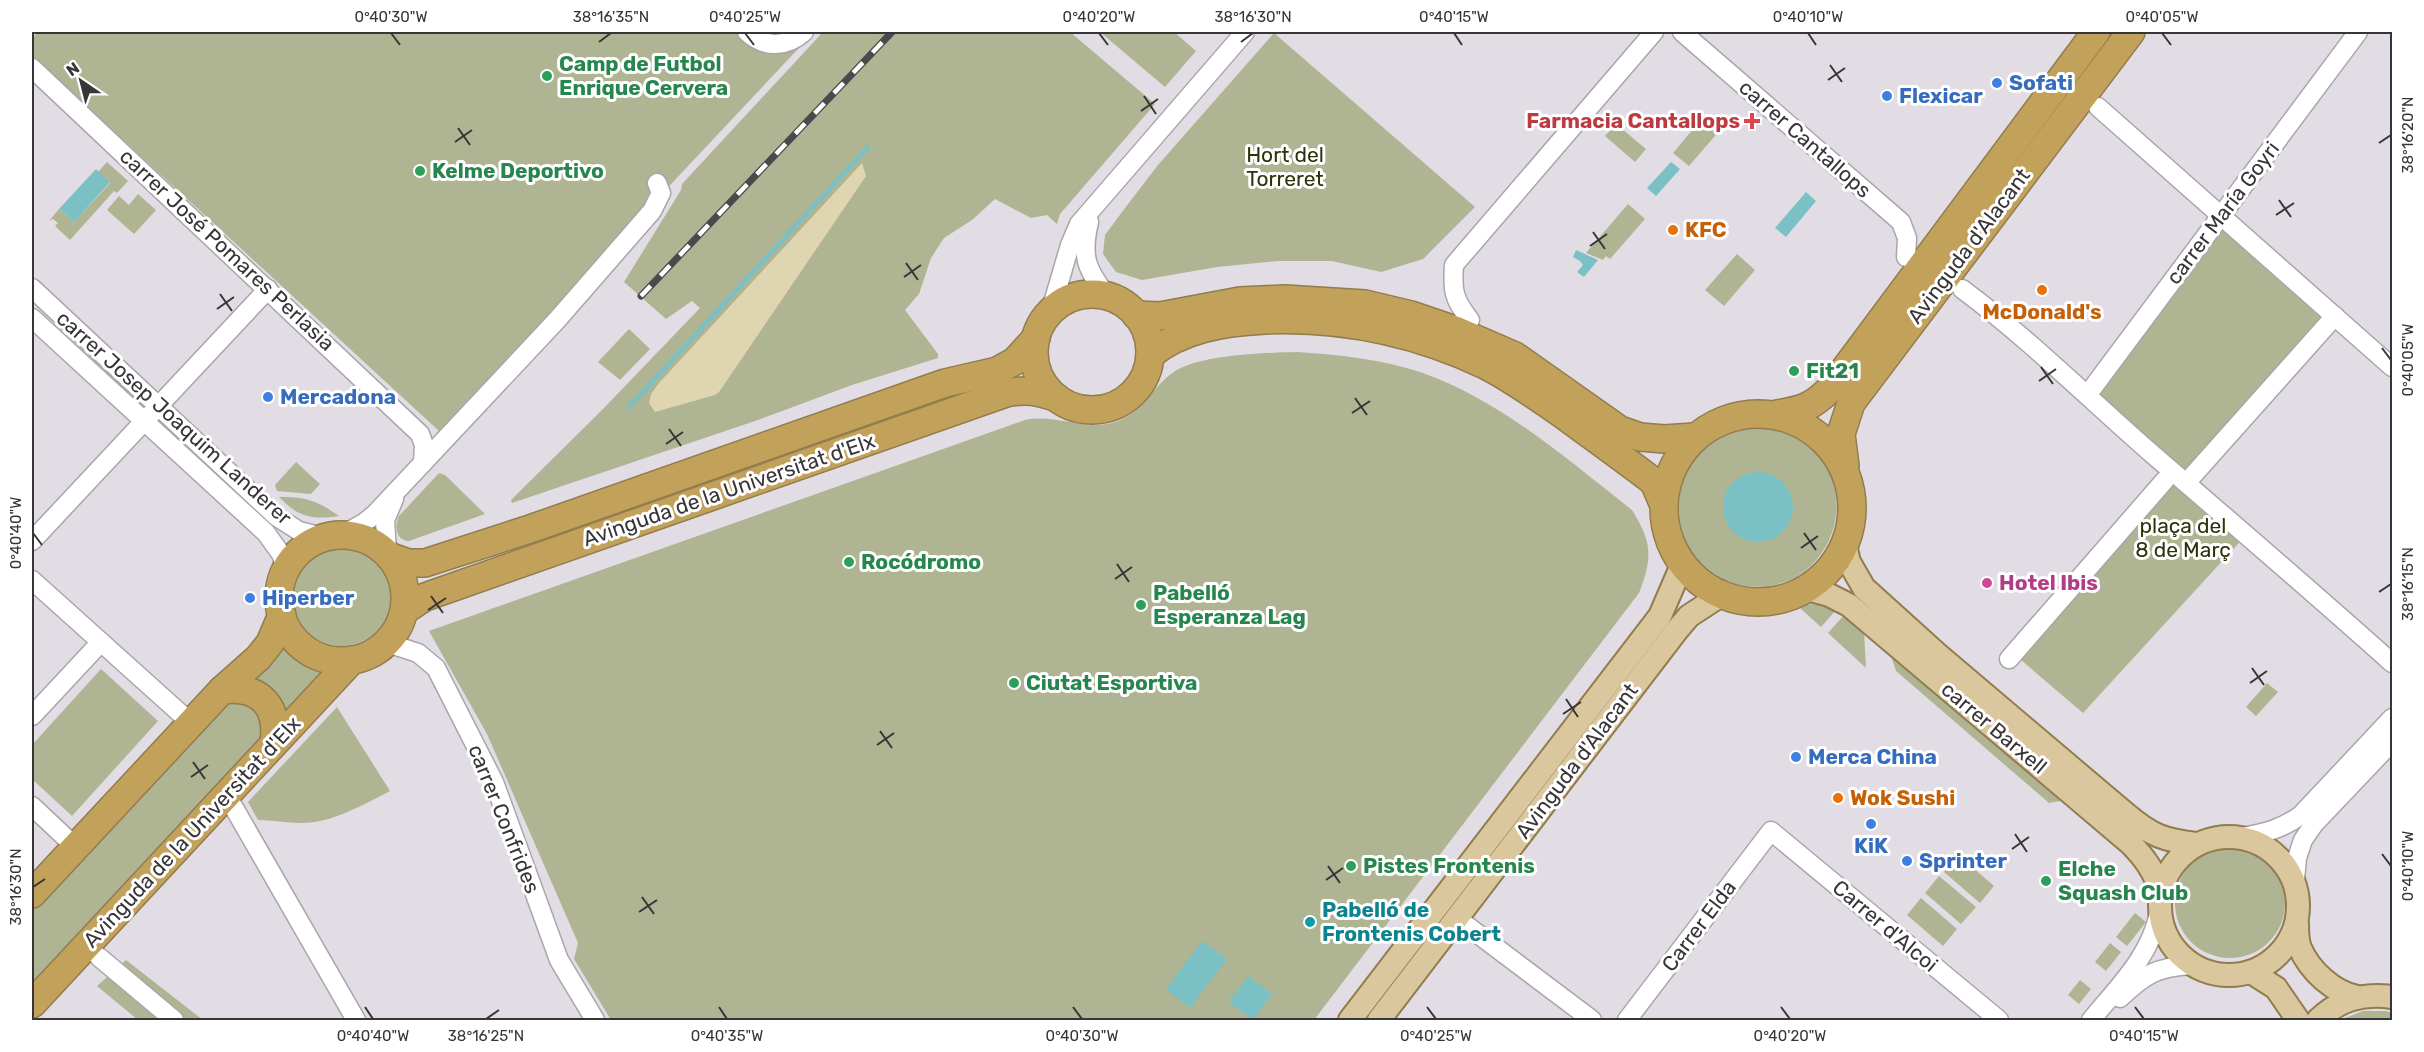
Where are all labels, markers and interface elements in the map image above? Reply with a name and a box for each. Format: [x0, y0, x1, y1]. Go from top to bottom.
text: 0°40'30"W [355, 8, 427, 26]
text: 38°16'35"N [573, 8, 649, 26]
text: 0°40'25"W [709, 8, 781, 26]
text: 0°40'20"W [1063, 8, 1135, 26]
text: 38°16'30"N [1214, 8, 1292, 26]
text: 0°40'15"W [1419, 8, 1489, 26]
text: 0°40'10"W [1773, 8, 1843, 26]
text: 0°40'05"W [2126, 8, 2198, 26]
north arrow [51, 51, 111, 111]
place label: Camp de Futbol Enrique Cervera [559, 51, 728, 100]
text: N [63, 58, 83, 80]
marker: Camp de Futbol Enrique Cervera [540, 69, 554, 83]
place label: Sofati [2009, 70, 2073, 95]
street label: carrer Cantallops [1734, 74, 1876, 203]
marker: Sofati [1990, 76, 2004, 90]
place label: Flexicar [1899, 83, 1983, 108]
marker: Flexicar [1880, 89, 1894, 103]
text: 38°16'20"N [2399, 97, 2417, 173]
place label: Farmacia Cantallops [1526, 108, 1740, 133]
marker: Farmacia Cantallops [1745, 114, 1759, 128]
street label: carrer María Goyri [2161, 136, 2284, 289]
park label: Hort del Torreret [1246, 142, 1324, 191]
street label: carrer José Pomares Perlasia [115, 143, 340, 356]
place label: Kelme Deportivo [432, 158, 604, 183]
street label: Avinguda d'Alacant [1902, 163, 2035, 328]
marker: Kelme Deportivo [413, 164, 427, 178]
place label: KFC [1685, 217, 1727, 242]
marker: KFC [1666, 223, 1680, 237]
marker: McDonald's [2035, 283, 2049, 297]
place label: McDonald's [1982, 299, 2102, 324]
street label: carrer Josep Joaquim Landerer [52, 305, 297, 530]
text: 0°40'05"W [2399, 324, 2417, 396]
place label: Fit21 [1806, 358, 1859, 383]
marker: Fit21 [1787, 364, 1801, 378]
place label: Mercadona [280, 384, 396, 409]
marker: Mercadona [261, 390, 275, 404]
street label: Avinguda de la Universitat d'Elx [580, 428, 878, 551]
text: 0°40'40"W [7, 497, 25, 569]
park label: plaça del 8 de Març [2135, 513, 2231, 562]
text: 38°16'15"N [2399, 547, 2417, 621]
place label: Rocódromo [861, 549, 981, 574]
marker: Rocódromo [842, 555, 856, 569]
place label: Hotel Ibis [1999, 570, 2098, 595]
marker: Hotel Ibis [1980, 576, 1994, 590]
place label: Pabelló Esperanza Lag [1153, 580, 1306, 629]
place label: Hiperber [262, 585, 355, 610]
marker: Hiperber [243, 591, 257, 605]
marker: Pabelló Esperanza Lag [1134, 598, 1148, 612]
place label: Ciutat Esportiva [1026, 670, 1197, 695]
marker: Ciutat Esportiva [1007, 676, 1021, 690]
street label: carrer Barxell [1937, 676, 2052, 779]
street label: Avinguda d'Alacant [1510, 678, 1643, 843]
street label: Avinguda de la Universitat d'Elx [78, 711, 306, 952]
street label: carrer Confrides [463, 741, 546, 897]
place label: Merca China [1808, 744, 1937, 769]
marker: Merca China [1789, 750, 1803, 764]
place label: Wok Sushi [1850, 785, 1955, 810]
marker: Wok Sushi [1831, 791, 1845, 805]
marker: KiK [1864, 817, 1878, 831]
text: 0°40'10"W [2399, 831, 2417, 901]
place label: KiK [1854, 833, 1888, 858]
text: 38°16'30"N [7, 848, 25, 926]
place label: Sprinter [1919, 848, 2007, 873]
place label: Pistes Frontenis [1363, 853, 1535, 878]
marker: Sprinter [1900, 854, 1914, 868]
place label: Elche Squash Club [2058, 856, 2188, 905]
marker: Pistes Frontenis [1344, 859, 1358, 873]
street label: Carrer d'Alcoi [1828, 874, 1943, 977]
marker: Elche Squash Club [2039, 874, 2053, 888]
street label: Carrer Elda [1656, 875, 1741, 976]
place label: Pabelló de Frontenis Cobert [1322, 897, 1501, 946]
marker: Pabelló de Frontenis Cobert [1303, 915, 1317, 929]
text: 0°40'40"W [337, 1027, 409, 1045]
text: 38°16'25"N [448, 1027, 524, 1045]
text: 0°40'35"W [691, 1027, 763, 1045]
text: 0°40'30"W [1046, 1027, 1118, 1045]
text: 0°40'25"W [1400, 1027, 1472, 1045]
text: 0°40'20"W [1754, 1027, 1826, 1045]
text: 0°40'15"W [2109, 1027, 2179, 1045]

